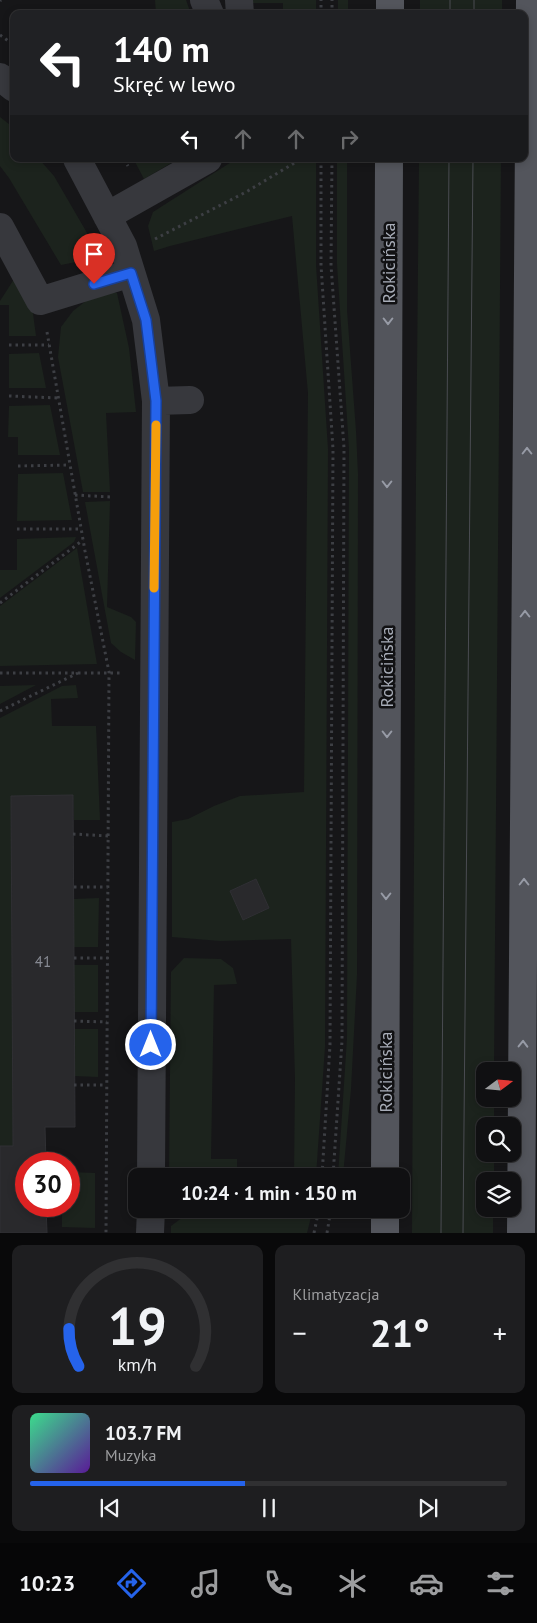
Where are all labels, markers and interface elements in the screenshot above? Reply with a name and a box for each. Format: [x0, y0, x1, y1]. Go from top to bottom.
text: 140 m [113, 26, 210, 72]
icon: left [30, 30, 95, 95]
text: Skręć w lewo [113, 70, 236, 98]
icon: left [176, 125, 204, 153]
icon: ahead [229, 125, 257, 153]
icon: ahead [282, 125, 310, 153]
icon: right [335, 125, 363, 153]
street label: Rokicińska [377, 223, 400, 303]
pin [73, 233, 115, 284]
icon: arrive [80, 240, 108, 268]
one-way arrow [383, 317, 394, 325]
one-way arrow [522, 447, 532, 454]
one-way arrow [382, 480, 392, 488]
one-way arrow [520, 609, 530, 617]
street label: Rokicińska [375, 627, 398, 707]
one-way arrow [382, 730, 392, 738]
one-way arrow [519, 878, 529, 886]
one-way arrow [381, 892, 392, 900]
house number: 41 [35, 952, 51, 971]
position arrow [124, 1018, 176, 1070]
street label: Rokicińska [374, 1032, 397, 1112]
one-way arrow [518, 1040, 528, 1048]
north arrow [476, 1062, 521, 1108]
map controls [476, 1062, 521, 1217]
button: search [476, 1117, 521, 1162]
speed limit sign: 30 [15, 1152, 80, 1217]
button: layers [476, 1172, 521, 1217]
text: 10:24 · 1 min · 150 m [181, 1181, 357, 1205]
text: Klimatyzacja [293, 1284, 379, 1304]
text: 19 [108, 1292, 167, 1359]
text: 21° [370, 1308, 430, 1357]
text: − [293, 1314, 307, 1351]
text: + [493, 1314, 507, 1351]
text: km/h [118, 1353, 157, 1376]
text: 103.7 FM [105, 1421, 181, 1445]
text: Muzyka [105, 1445, 156, 1465]
icon: previous [96, 1494, 124, 1522]
icon: pause [255, 1494, 283, 1522]
icon: next [414, 1494, 442, 1522]
icon: directions [114, 1566, 149, 1601]
icon: music [188, 1566, 223, 1601]
icon: phone [261, 1566, 296, 1601]
icon: climate [335, 1566, 370, 1601]
icon: car [409, 1566, 444, 1601]
icon: filters [483, 1566, 518, 1601]
text: 10:23 [19, 1569, 75, 1597]

